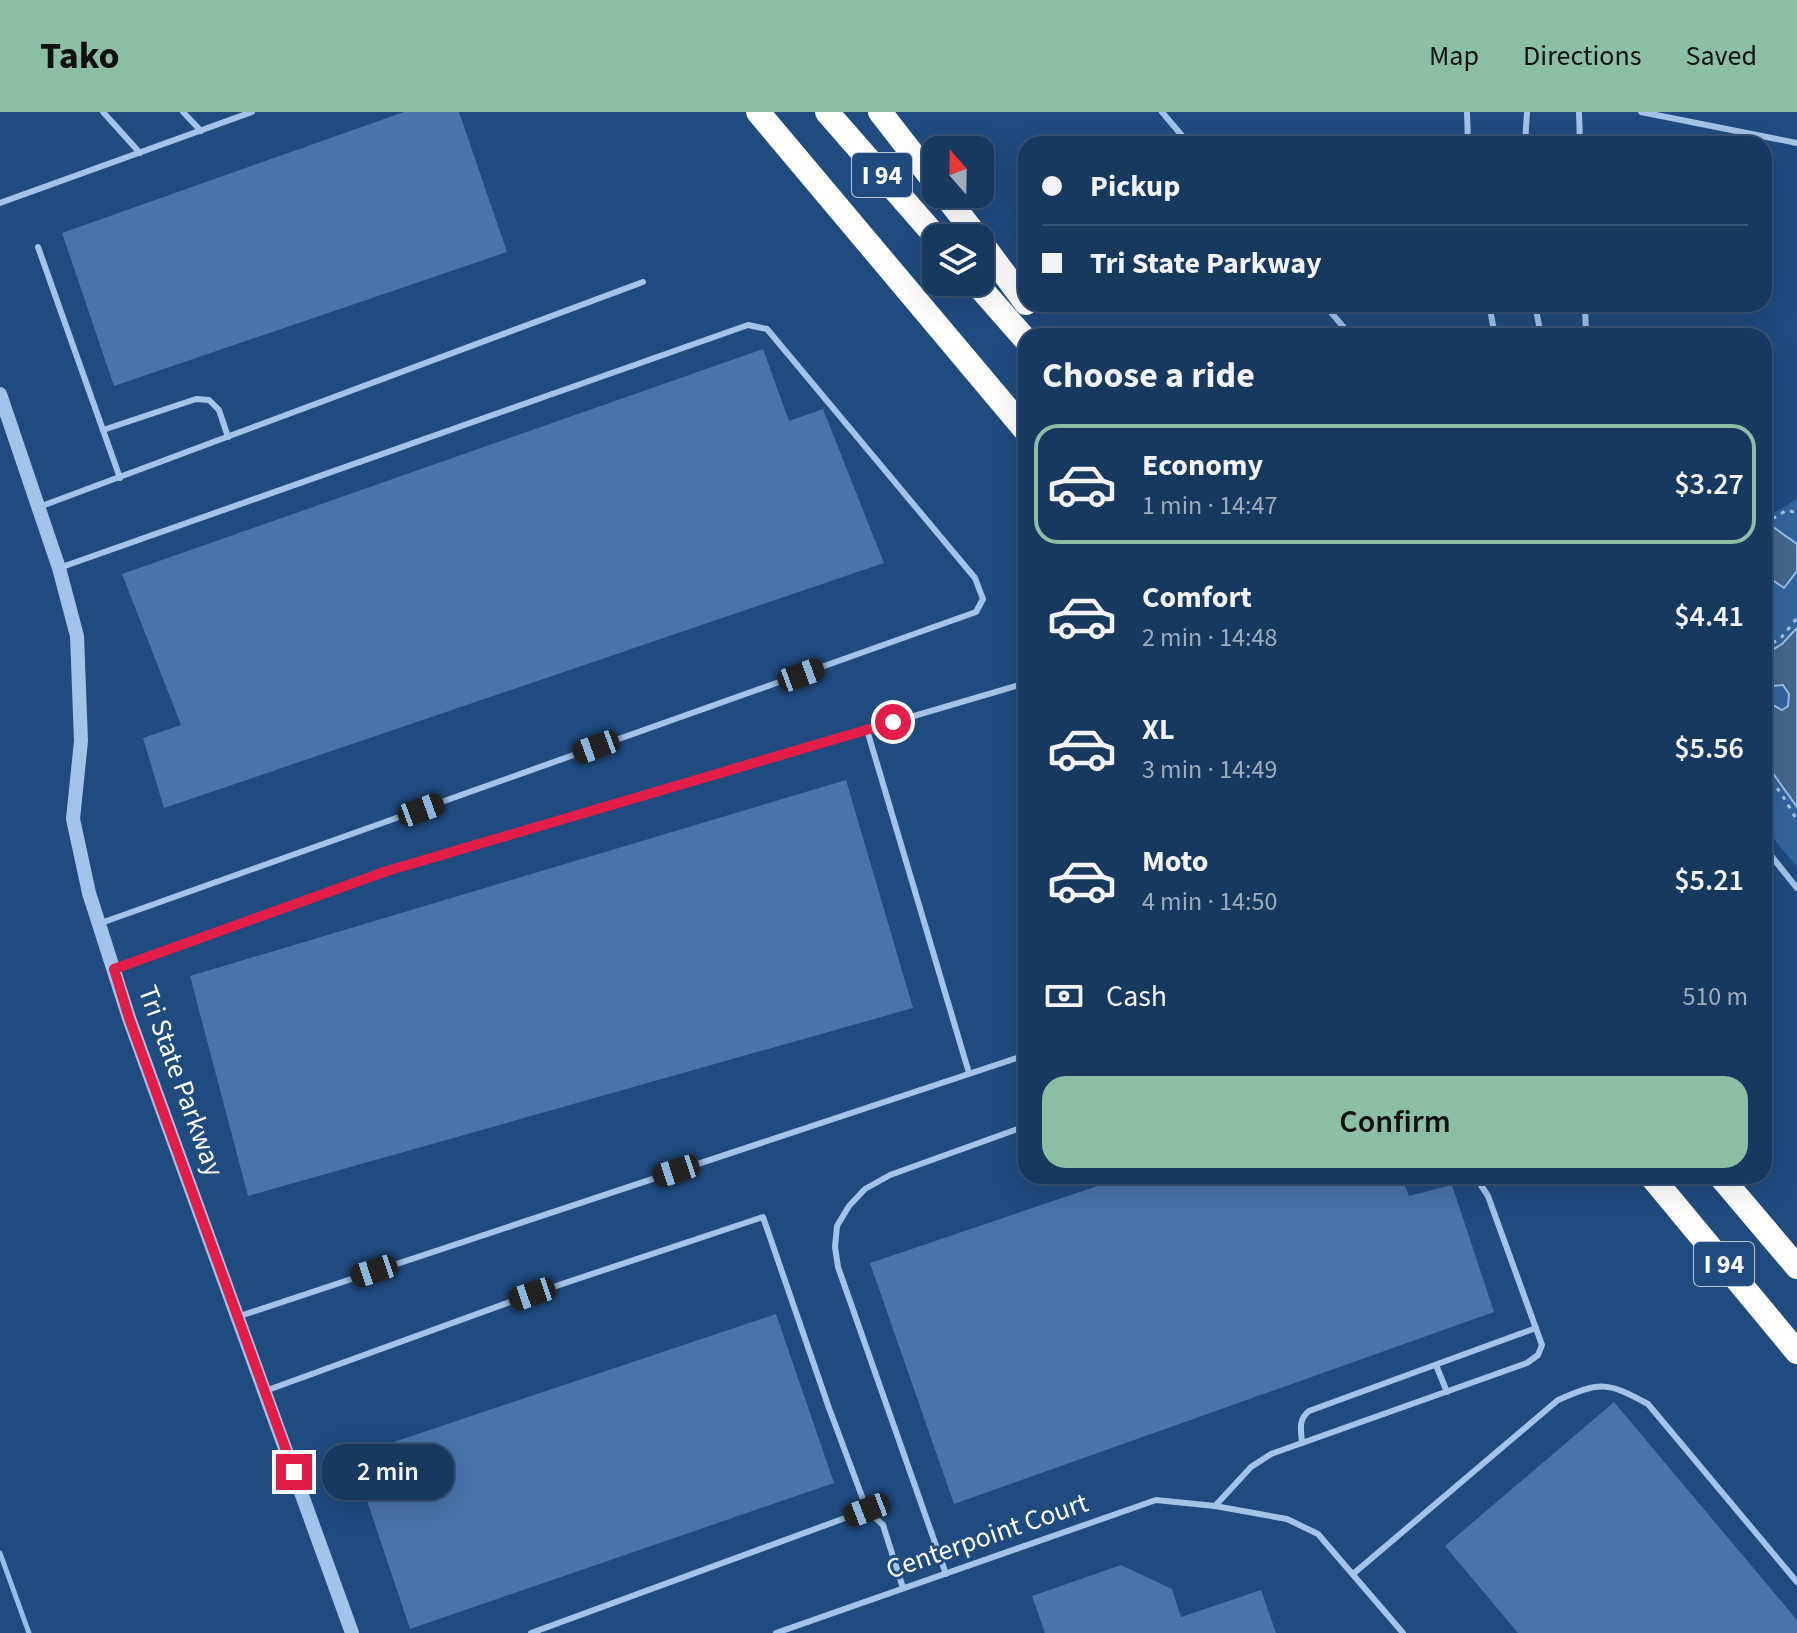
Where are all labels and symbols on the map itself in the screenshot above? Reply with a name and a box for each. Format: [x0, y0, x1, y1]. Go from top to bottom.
north arrow [922, 136, 994, 208]
road number: I 94 [852, 153, 912, 197]
car [774, 656, 828, 694]
route start [875, 704, 911, 740]
car [569, 728, 623, 766]
car [394, 791, 448, 829]
street label: Tri State Parkway [128, 980, 234, 1182]
car [649, 1152, 703, 1190]
road number: I 94 [1694, 1242, 1754, 1286]
car [347, 1252, 401, 1290]
car [505, 1275, 559, 1313]
callout: 2 min [322, 1444, 454, 1500]
route end [276, 1454, 312, 1490]
street label: Centerpoint Court [881, 1482, 1094, 1589]
car [840, 1490, 894, 1530]

